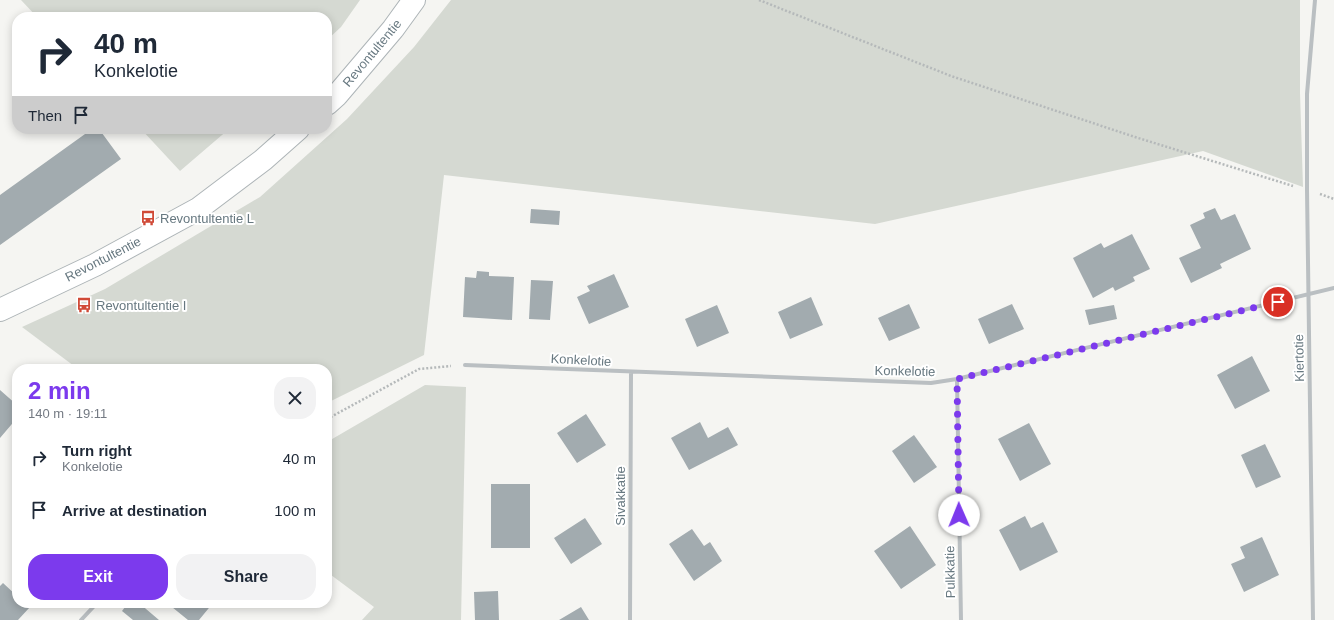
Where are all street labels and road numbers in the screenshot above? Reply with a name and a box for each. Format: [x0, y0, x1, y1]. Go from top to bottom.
street label: Revontultentie [340, 16, 404, 90]
street label: Revontultentie [63, 233, 143, 285]
street label: Kiertotie [1291, 334, 1307, 382]
street label: Konkelotie [550, 351, 612, 369]
street label: Konkelotie [875, 363, 935, 379]
street label: Sivakkatie [613, 466, 628, 526]
street label: Pulkkatie [942, 545, 958, 599]

